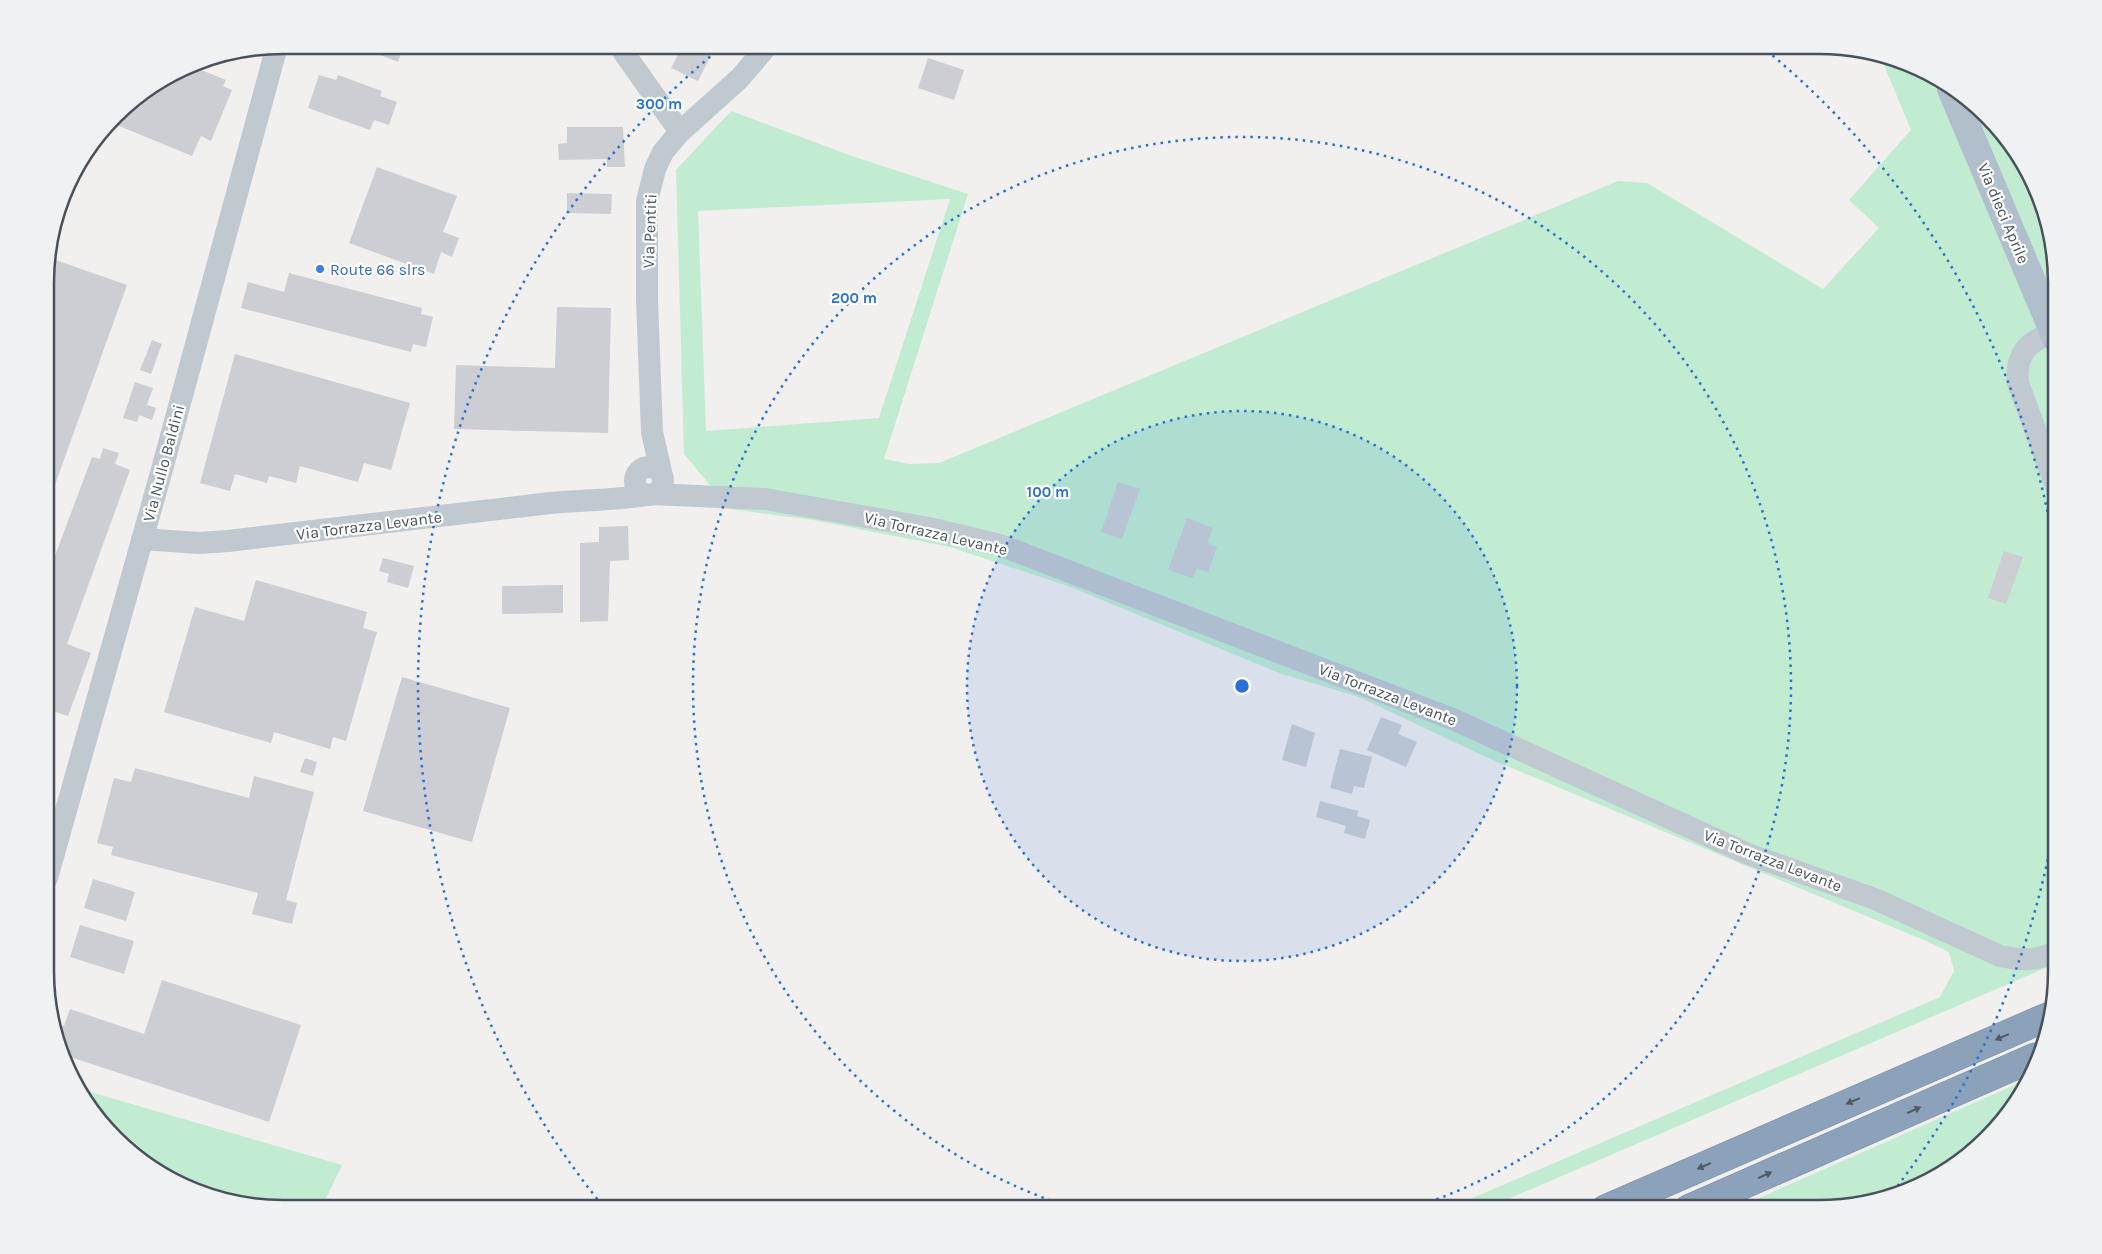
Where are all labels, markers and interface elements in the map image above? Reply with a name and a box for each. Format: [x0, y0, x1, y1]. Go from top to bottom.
text: 300 m [636, 95, 682, 113]
street label: Via dieci Aprile [1974, 160, 2033, 266]
street label: Via Pentiti [639, 193, 660, 269]
place label: Route 66 slrs [330, 260, 425, 279]
marker: Route 66 slrs [314, 263, 326, 275]
text: 200 m [831, 289, 877, 307]
street label: Via Nullo Baldini [139, 403, 188, 524]
text: 100 m [1027, 483, 1069, 501]
street label: Via Torrazza Levante [295, 507, 443, 544]
street label: Via Torrazza Levante [862, 508, 1009, 559]
street label: Via Torrazza Levante [1316, 659, 1460, 730]
centre of rings [1233, 677, 1251, 695]
street label: Via Torrazza Levante [1701, 825, 1845, 896]
one-way arrow [1995, 1033, 2009, 1041]
one-way arrow [1846, 1098, 1860, 1106]
one-way arrow [1907, 1106, 1921, 1114]
one-way arrow [1697, 1162, 1711, 1170]
one-way arrow [1758, 1171, 1772, 1179]

